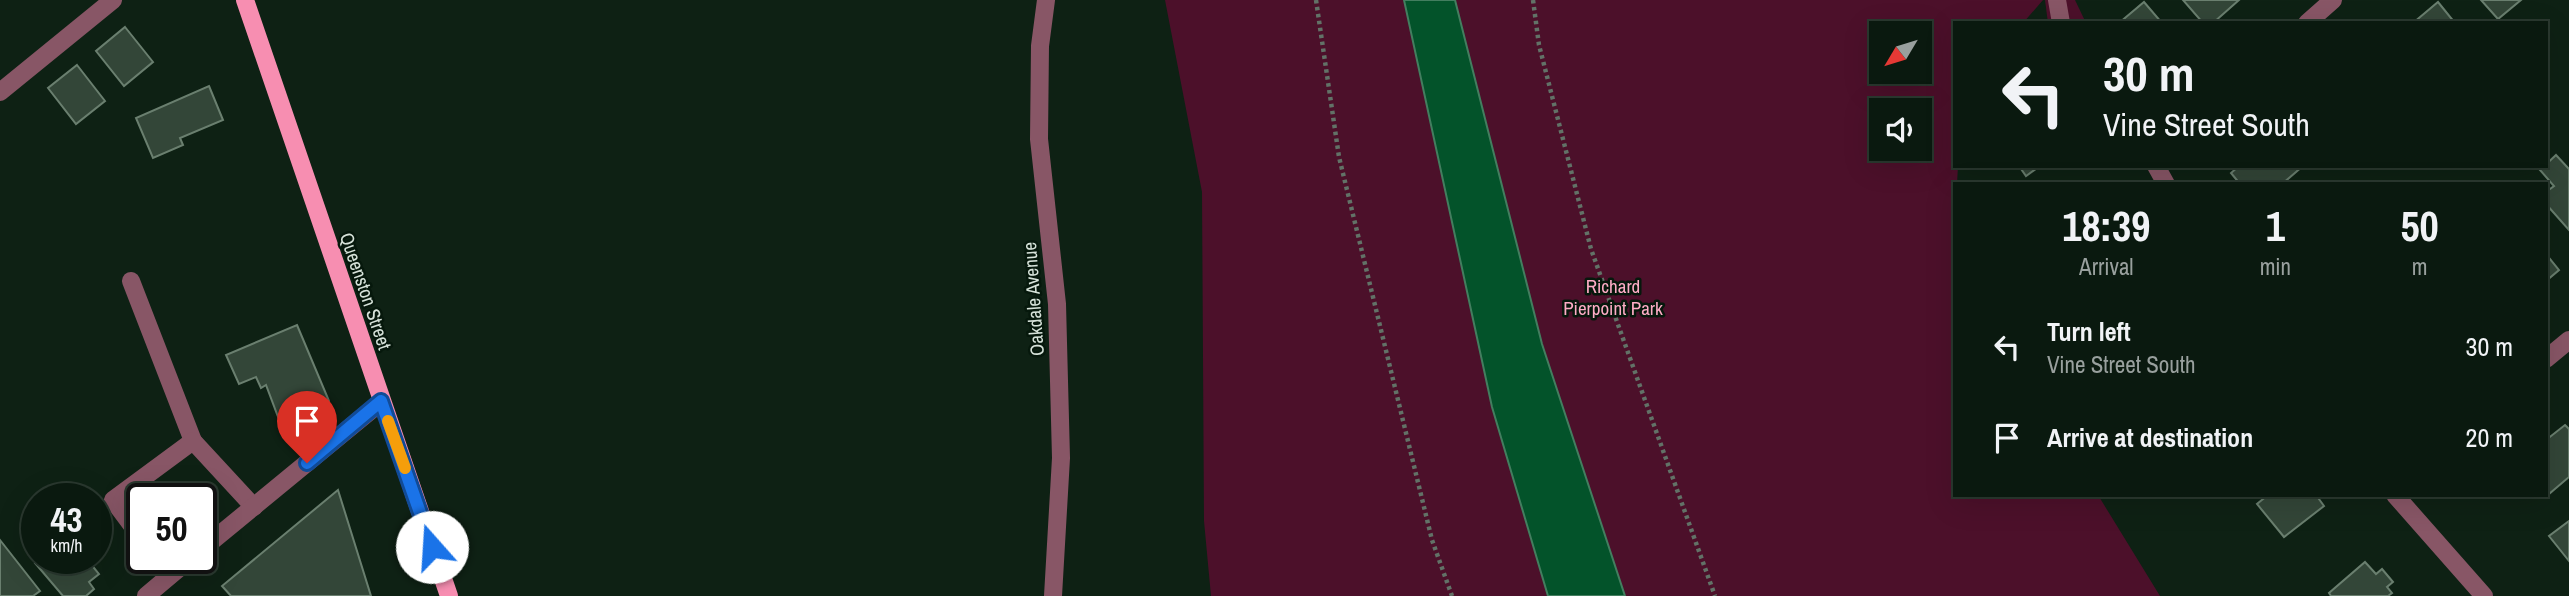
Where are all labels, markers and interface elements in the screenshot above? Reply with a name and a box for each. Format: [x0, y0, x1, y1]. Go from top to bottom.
north arrow [1869, 21, 1932, 84]
map controls [1869, 21, 1932, 161]
text: 30 m [2103, 40, 2195, 106]
icon: left [1988, 49, 2079, 140]
button: sound [1869, 98, 1932, 161]
text: Vine Street South [2103, 103, 2310, 146]
text: 18:39 [2062, 198, 2150, 254]
text: 1 [2266, 198, 2285, 254]
text: 50 [2400, 198, 2439, 254]
street label: Queenston Street [334, 229, 398, 354]
street label: Oakdale Avenue [1016, 241, 1050, 357]
text: Arrival [2079, 251, 2134, 282]
text: min [2260, 251, 2291, 282]
text: m [2412, 251, 2427, 282]
park label: Richard Pierpoint Park [1563, 273, 1663, 321]
text: Turn left [2047, 314, 2131, 349]
icon: left [1988, 328, 2026, 366]
text: 30 m [2466, 329, 2513, 364]
text: Vine Street South [2047, 349, 2196, 380]
pin [277, 391, 337, 463]
icon: arrive [288, 402, 326, 440]
icon: arrive [1988, 419, 2026, 457]
text: Arrive at destination [2047, 420, 2253, 455]
text: 20 m [2466, 420, 2513, 455]
speed limit sign: 50 [126, 483, 217, 574]
text: 43 [51, 496, 82, 543]
position arrow [395, 510, 469, 584]
text: km/h [51, 533, 83, 558]

